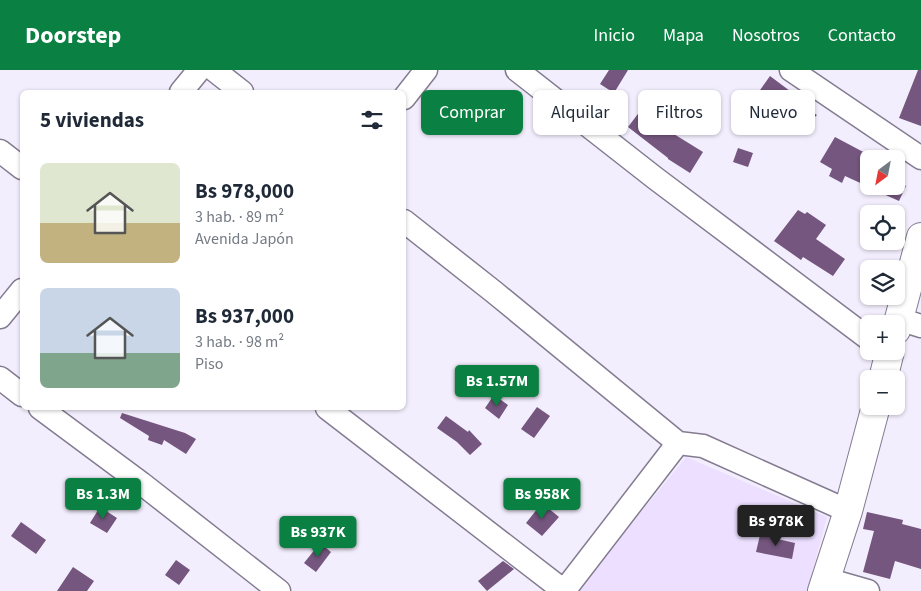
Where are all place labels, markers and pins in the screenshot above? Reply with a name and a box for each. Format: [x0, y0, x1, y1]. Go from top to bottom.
pin: Bs 1.57M [445, 364, 549, 407]
pin: Bs 1.3M [57, 478, 149, 520]
pin: Bs 958K [496, 478, 588, 520]
pin: Bs 978K [730, 504, 822, 547]
pin: Bs 937K [272, 516, 364, 558]

